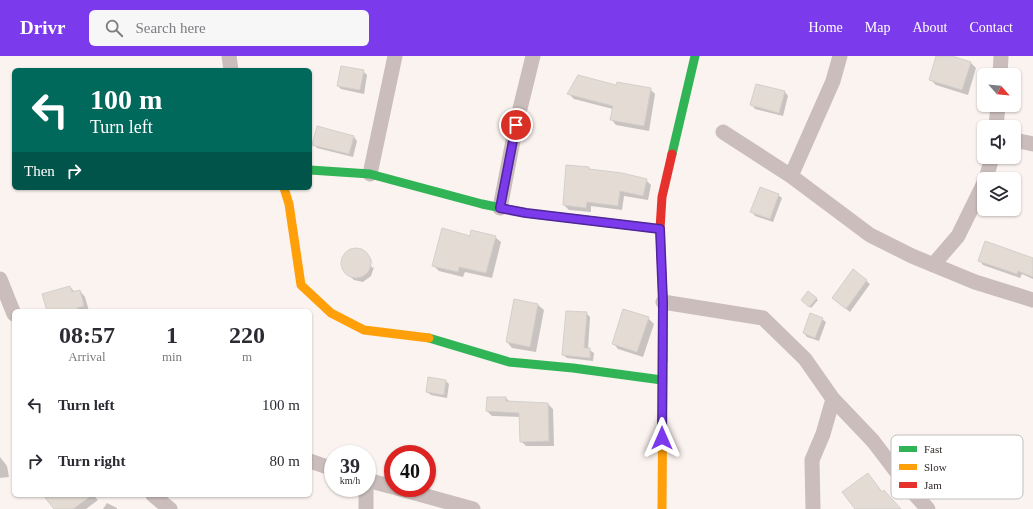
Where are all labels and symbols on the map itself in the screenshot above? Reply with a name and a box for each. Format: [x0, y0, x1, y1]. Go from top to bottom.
north arrow [977, 68, 1021, 112]
pin [499, 108, 533, 142]
position arrow [641, 417, 683, 459]
legend [891, 435, 1023, 499]
text: Fast [924, 443, 942, 455]
speed limit sign: 40 [384, 445, 436, 497]
text: Slow [924, 461, 947, 473]
text: Jam [924, 479, 942, 491]

